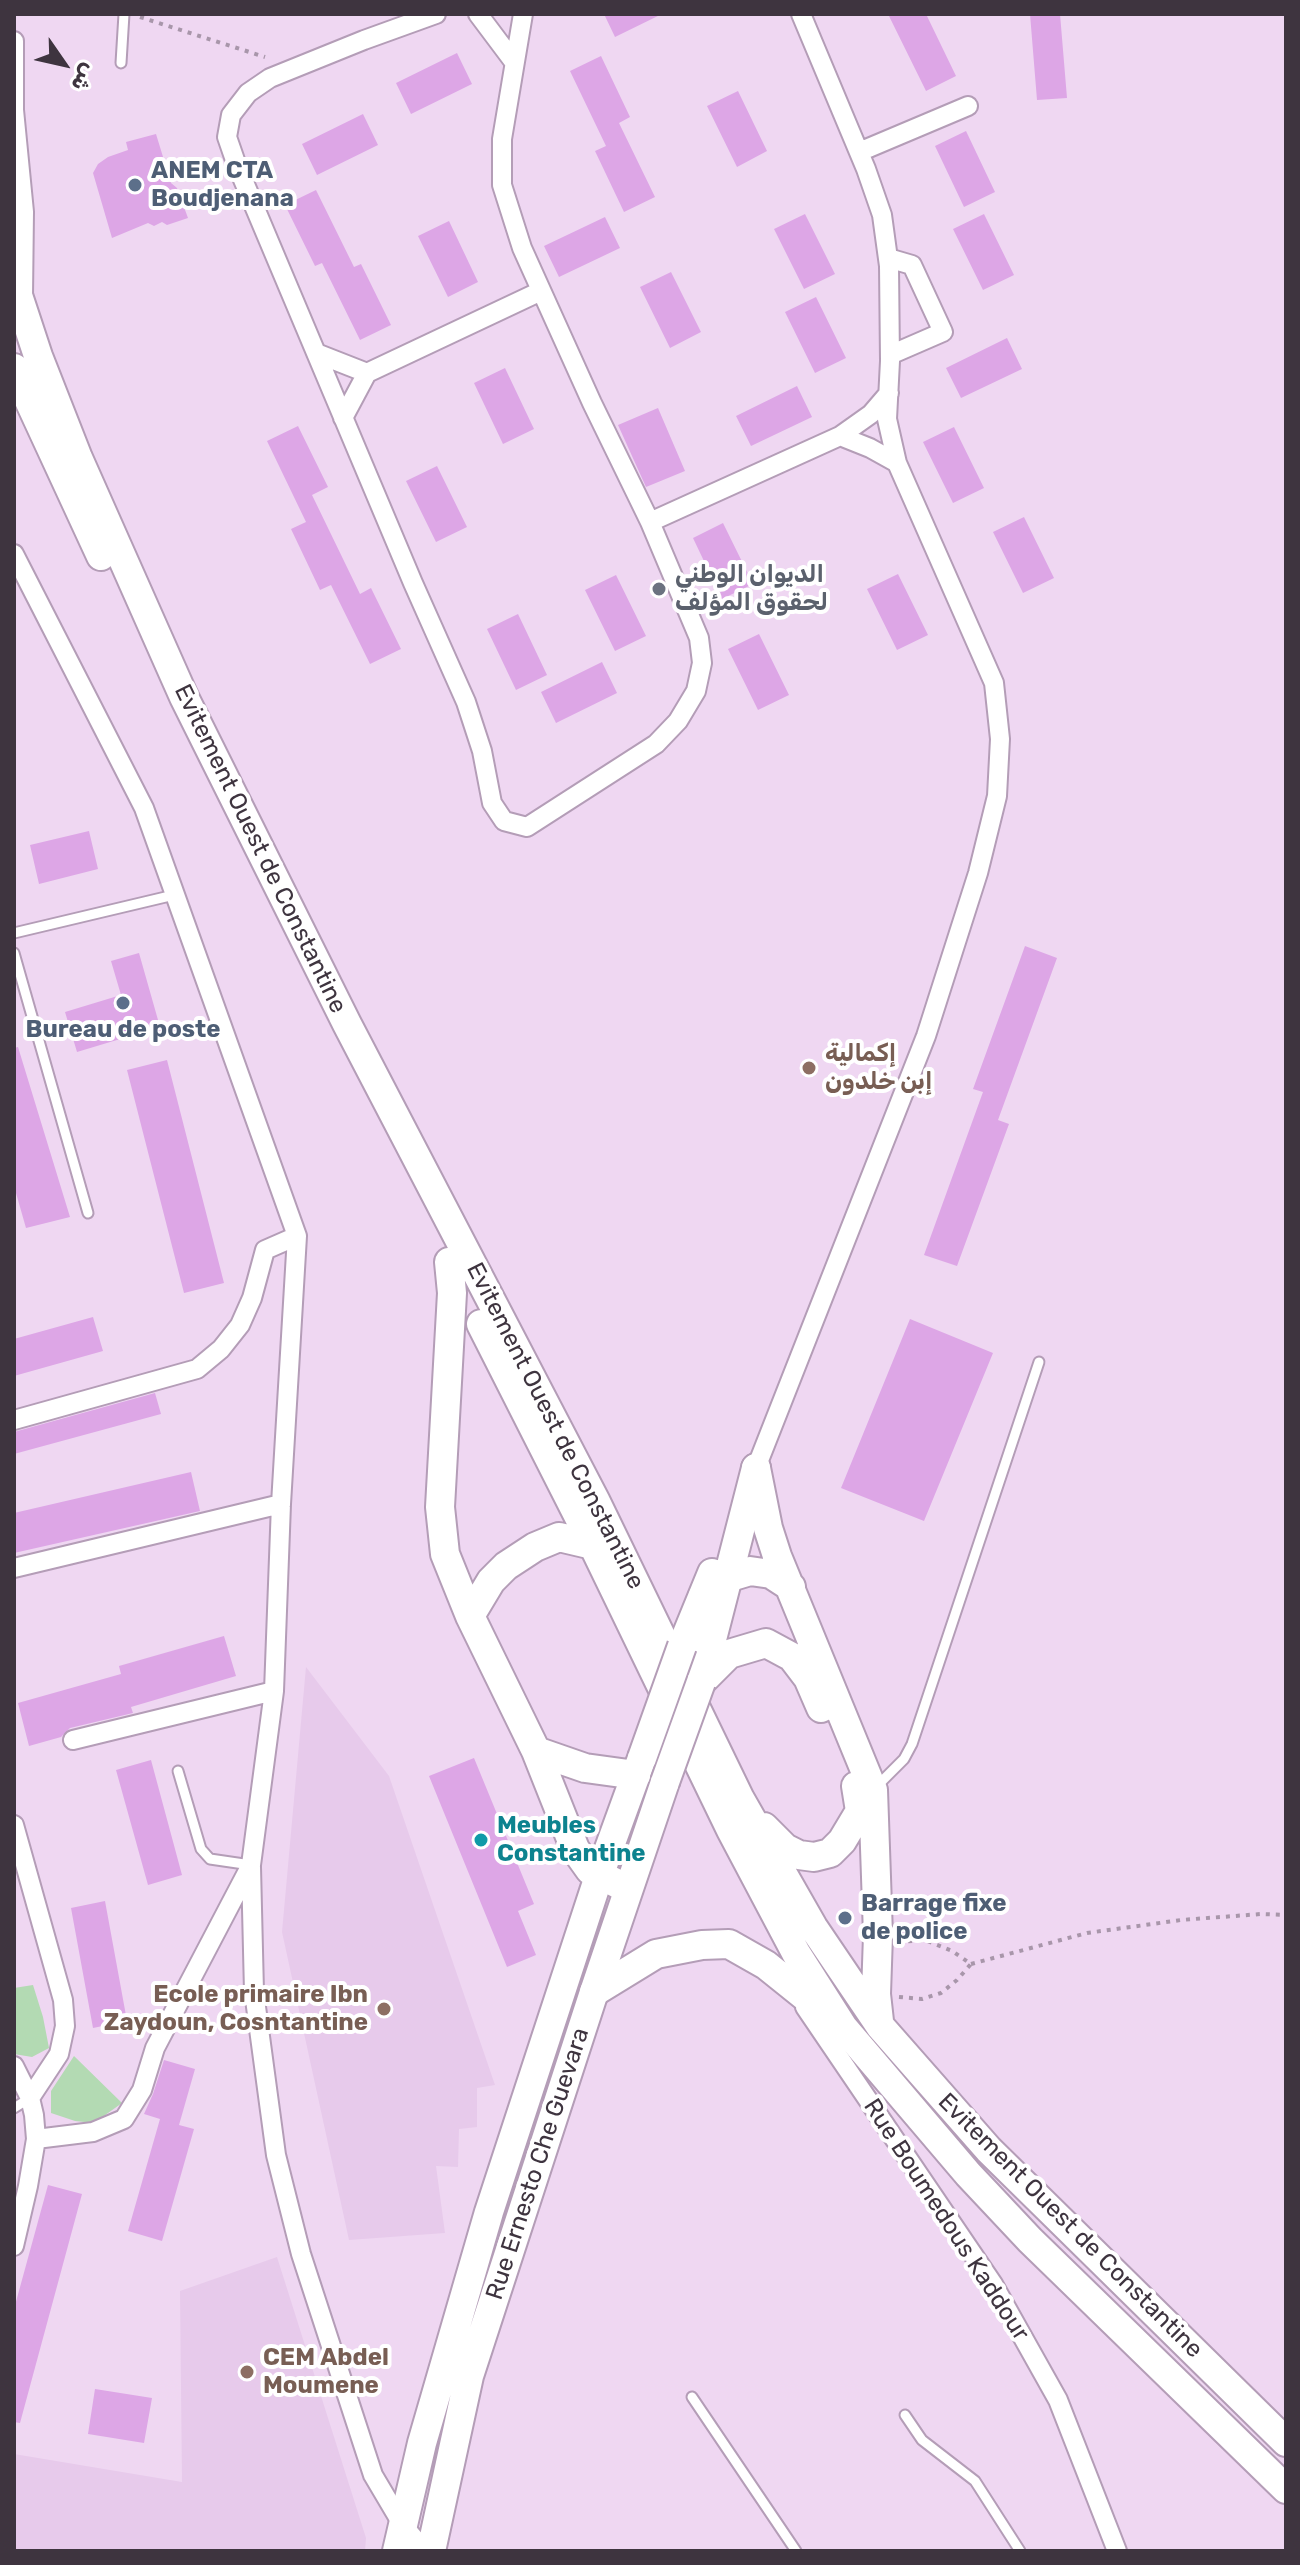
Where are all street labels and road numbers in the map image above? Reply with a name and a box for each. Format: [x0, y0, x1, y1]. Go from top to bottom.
street label: Evitement Ouest de Constantine [168, 680, 352, 1018]
street label: Evitement Ouest de Constantine [460, 1258, 650, 1594]
street label: Rue Ernesto Che Guevara [480, 2024, 596, 2304]
street label: Evitement Ouest de Constantine [932, 2088, 1208, 2364]
street label: Rue Boumedous Kaddour [857, 2094, 1035, 2346]

